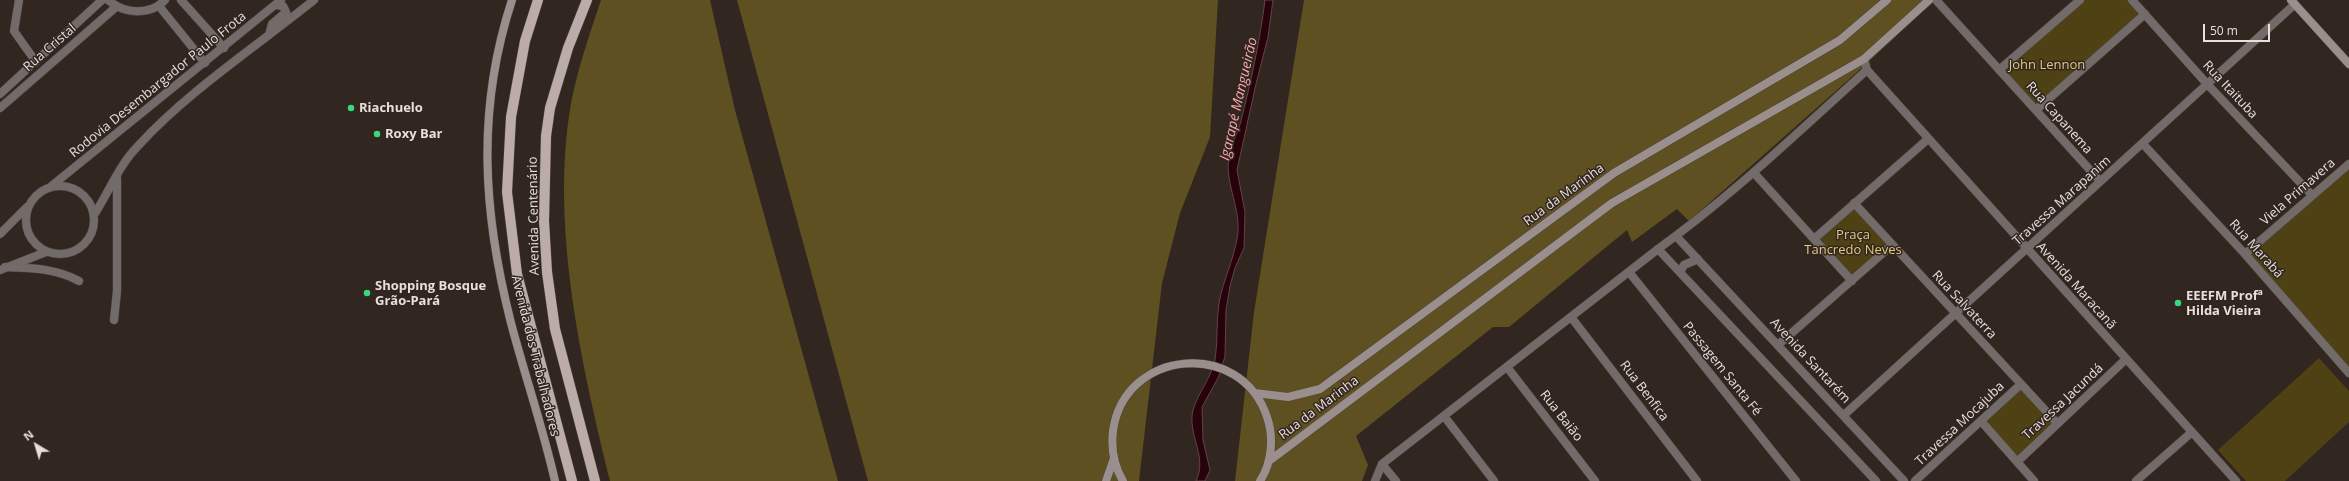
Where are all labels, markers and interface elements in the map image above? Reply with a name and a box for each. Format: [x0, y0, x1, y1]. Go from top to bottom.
street label: Rodovia Desembargador Paulo Frota [67, 9, 249, 161]
scale bar [2205, 16, 2272, 42]
street label: Rua Cristal [20, 21, 80, 75]
text: 50 m [2210, 22, 2238, 39]
water label: Igarapé Mangueirão [1217, 36, 1261, 162]
park label: John Lennon [2009, 57, 2085, 73]
street label: Rua Itaituba [2199, 58, 2261, 122]
street label: Rua Capanema [2023, 79, 2095, 157]
place label: Riachuelo [359, 100, 423, 116]
marker: Riachuelo [346, 103, 356, 113]
place label: Roxy Bar [385, 126, 442, 142]
marker: Roxy Bar [372, 129, 382, 139]
street label: Travessa Marapanim [2010, 153, 2114, 249]
street label: Viela Primavera [2257, 155, 2339, 229]
street label: Avenida Centenário [525, 156, 543, 276]
street label: Rua da Marinha [1521, 161, 1607, 229]
street label: Rua Marabá [2226, 217, 2286, 281]
park label: Praça Tancredo Neves [1804, 227, 1902, 258]
street label: Avenida Maracanã [2033, 239, 2119, 333]
street label: Rua Salvaterra [1928, 268, 2000, 342]
street label: Avenida dos Trabalhadores [507, 274, 563, 438]
place label: Shopping Bosque Grão-Pará [375, 278, 486, 309]
marker: Shopping Bosque Grão-Pará [362, 288, 372, 298]
place label: EEEFM Profª Hilda Vieira [2186, 288, 2263, 319]
marker: EEEFM Profª Hilda Vieira [2173, 298, 2183, 308]
street label: Avenida Santarém [1767, 315, 1853, 407]
street label: Passagem Santa Fé [1679, 319, 1765, 419]
street label: Rua Benfica [1616, 358, 1672, 424]
street label: Travessa Jacundá [2019, 361, 2107, 443]
street label: Rua da Marinha [1276, 373, 1362, 443]
street label: Travessa Mocajuba [1912, 379, 2008, 469]
street label: Rua Baião [1536, 387, 1586, 445]
north arrow [16, 425, 56, 465]
text: N [20, 426, 36, 444]

